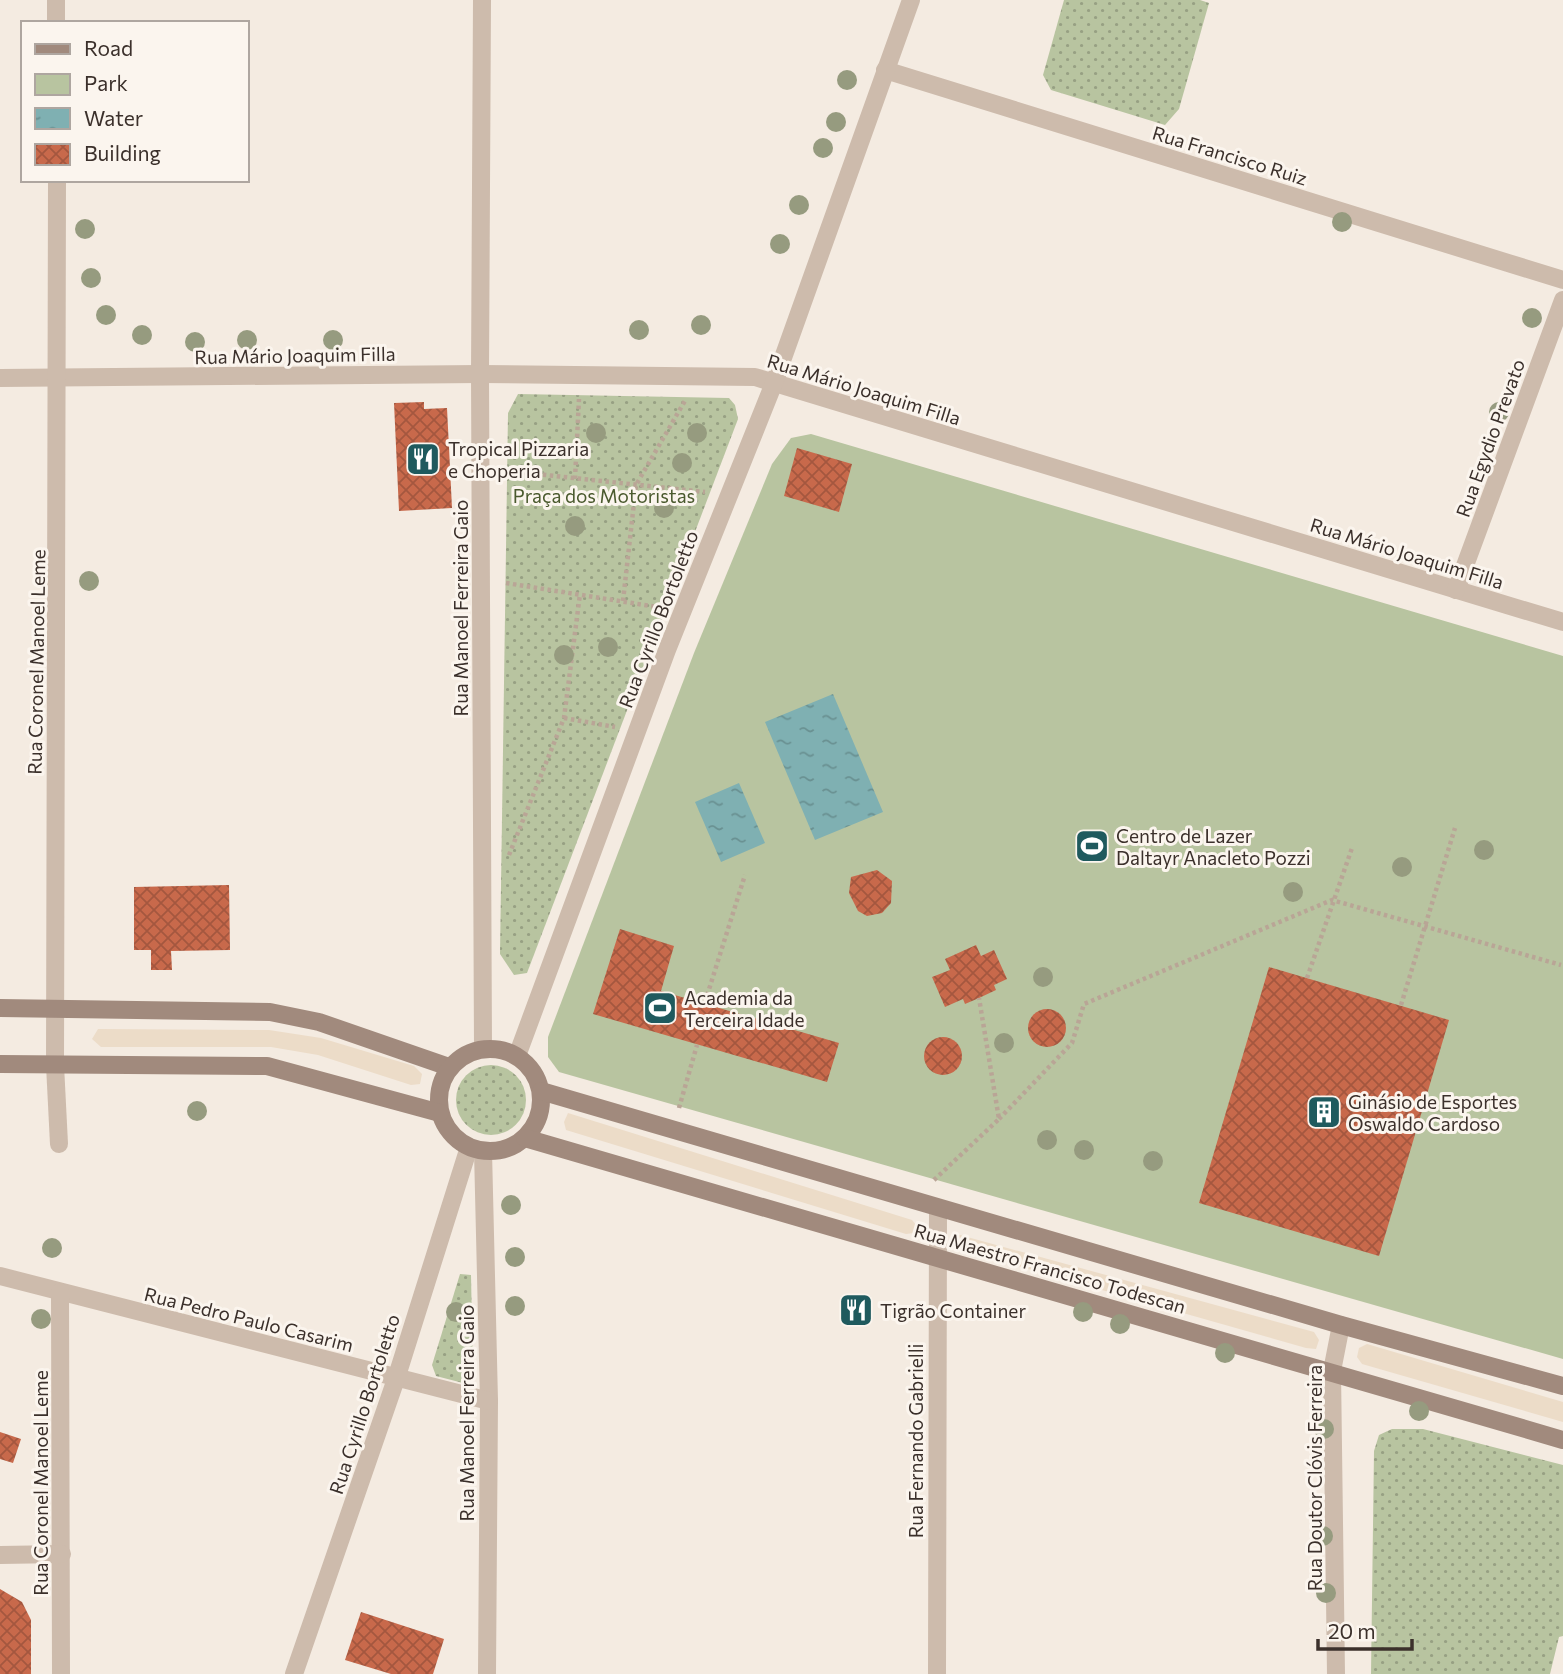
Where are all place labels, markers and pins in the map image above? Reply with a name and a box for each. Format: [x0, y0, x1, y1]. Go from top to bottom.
place label: Tropical Pizzaria e Choperia [448, 437, 589, 482]
restaurant icon: Tropical Pizzaria e Choperia [404, 440, 442, 478]
place label: Centro de Lazer Daltayr Anacleto Pozzi [1116, 824, 1311, 869]
sports icon: Centro de Lazer Daltayr Anacleto Pozzi [1073, 827, 1111, 865]
place label: Academia da Terceira Idade [684, 986, 805, 1031]
sports icon: Academia da Terceira Idade [641, 989, 679, 1027]
place label: Ginásio de Esportes Oswaldo Cardoso [1348, 1090, 1517, 1135]
building icon: Ginásio de Esportes Oswaldo Cardoso [1305, 1093, 1343, 1131]
restaurant icon: Tigrão Container [837, 1291, 875, 1329]
place label: Tigrão Container [880, 1299, 1026, 1322]

